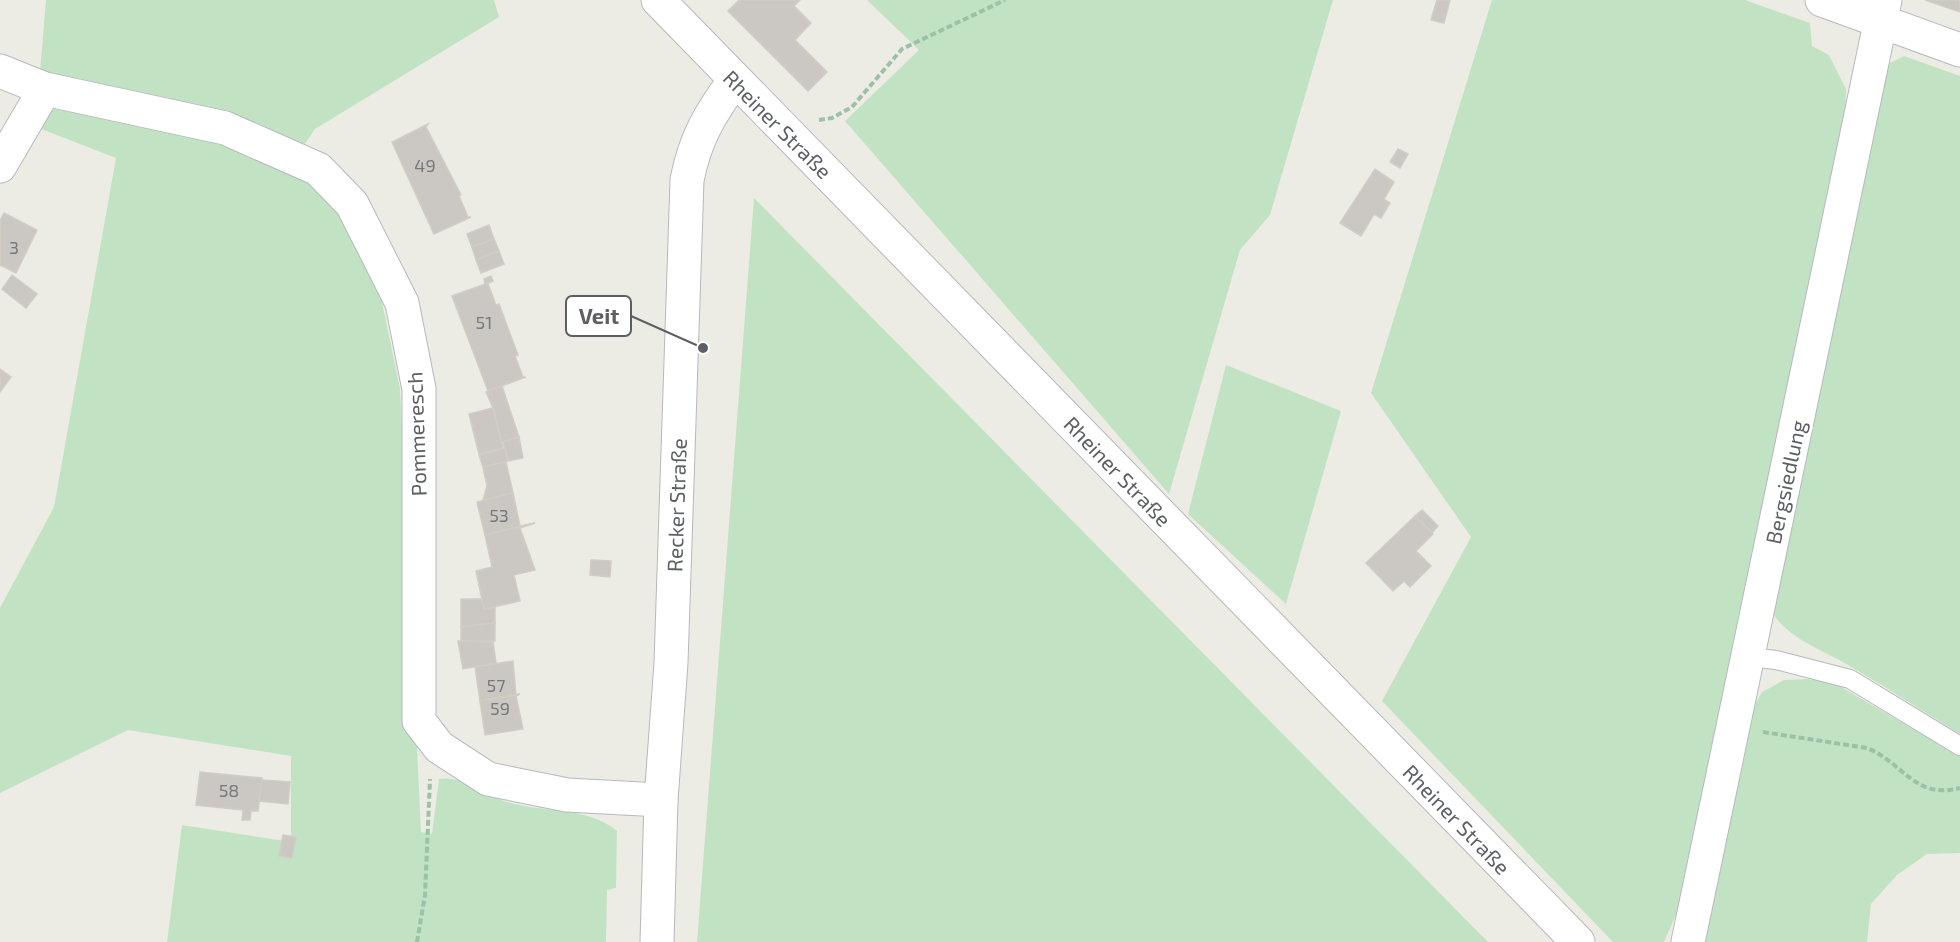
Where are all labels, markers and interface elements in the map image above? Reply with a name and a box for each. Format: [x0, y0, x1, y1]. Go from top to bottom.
street label: Rheiner Straße [719, 65, 837, 183]
house number: 49 [414, 154, 436, 176]
house number: 3 [9, 236, 19, 258]
callout: Veit [566, 296, 631, 336]
text: Veit [579, 302, 619, 328]
house number: 51 [476, 311, 492, 333]
street label: Pommeresch [401, 371, 431, 497]
street label: Rheiner Straße [1059, 411, 1177, 531]
street label: Bergsiedlung [1760, 418, 1810, 546]
street label: Recker Straße [661, 438, 691, 572]
house number: 53 [489, 504, 509, 526]
house number: 57 [487, 674, 505, 696]
house number: 59 [490, 697, 510, 719]
street label: Rheiner Straße [1398, 759, 1516, 879]
house number: 58 [219, 779, 239, 801]

